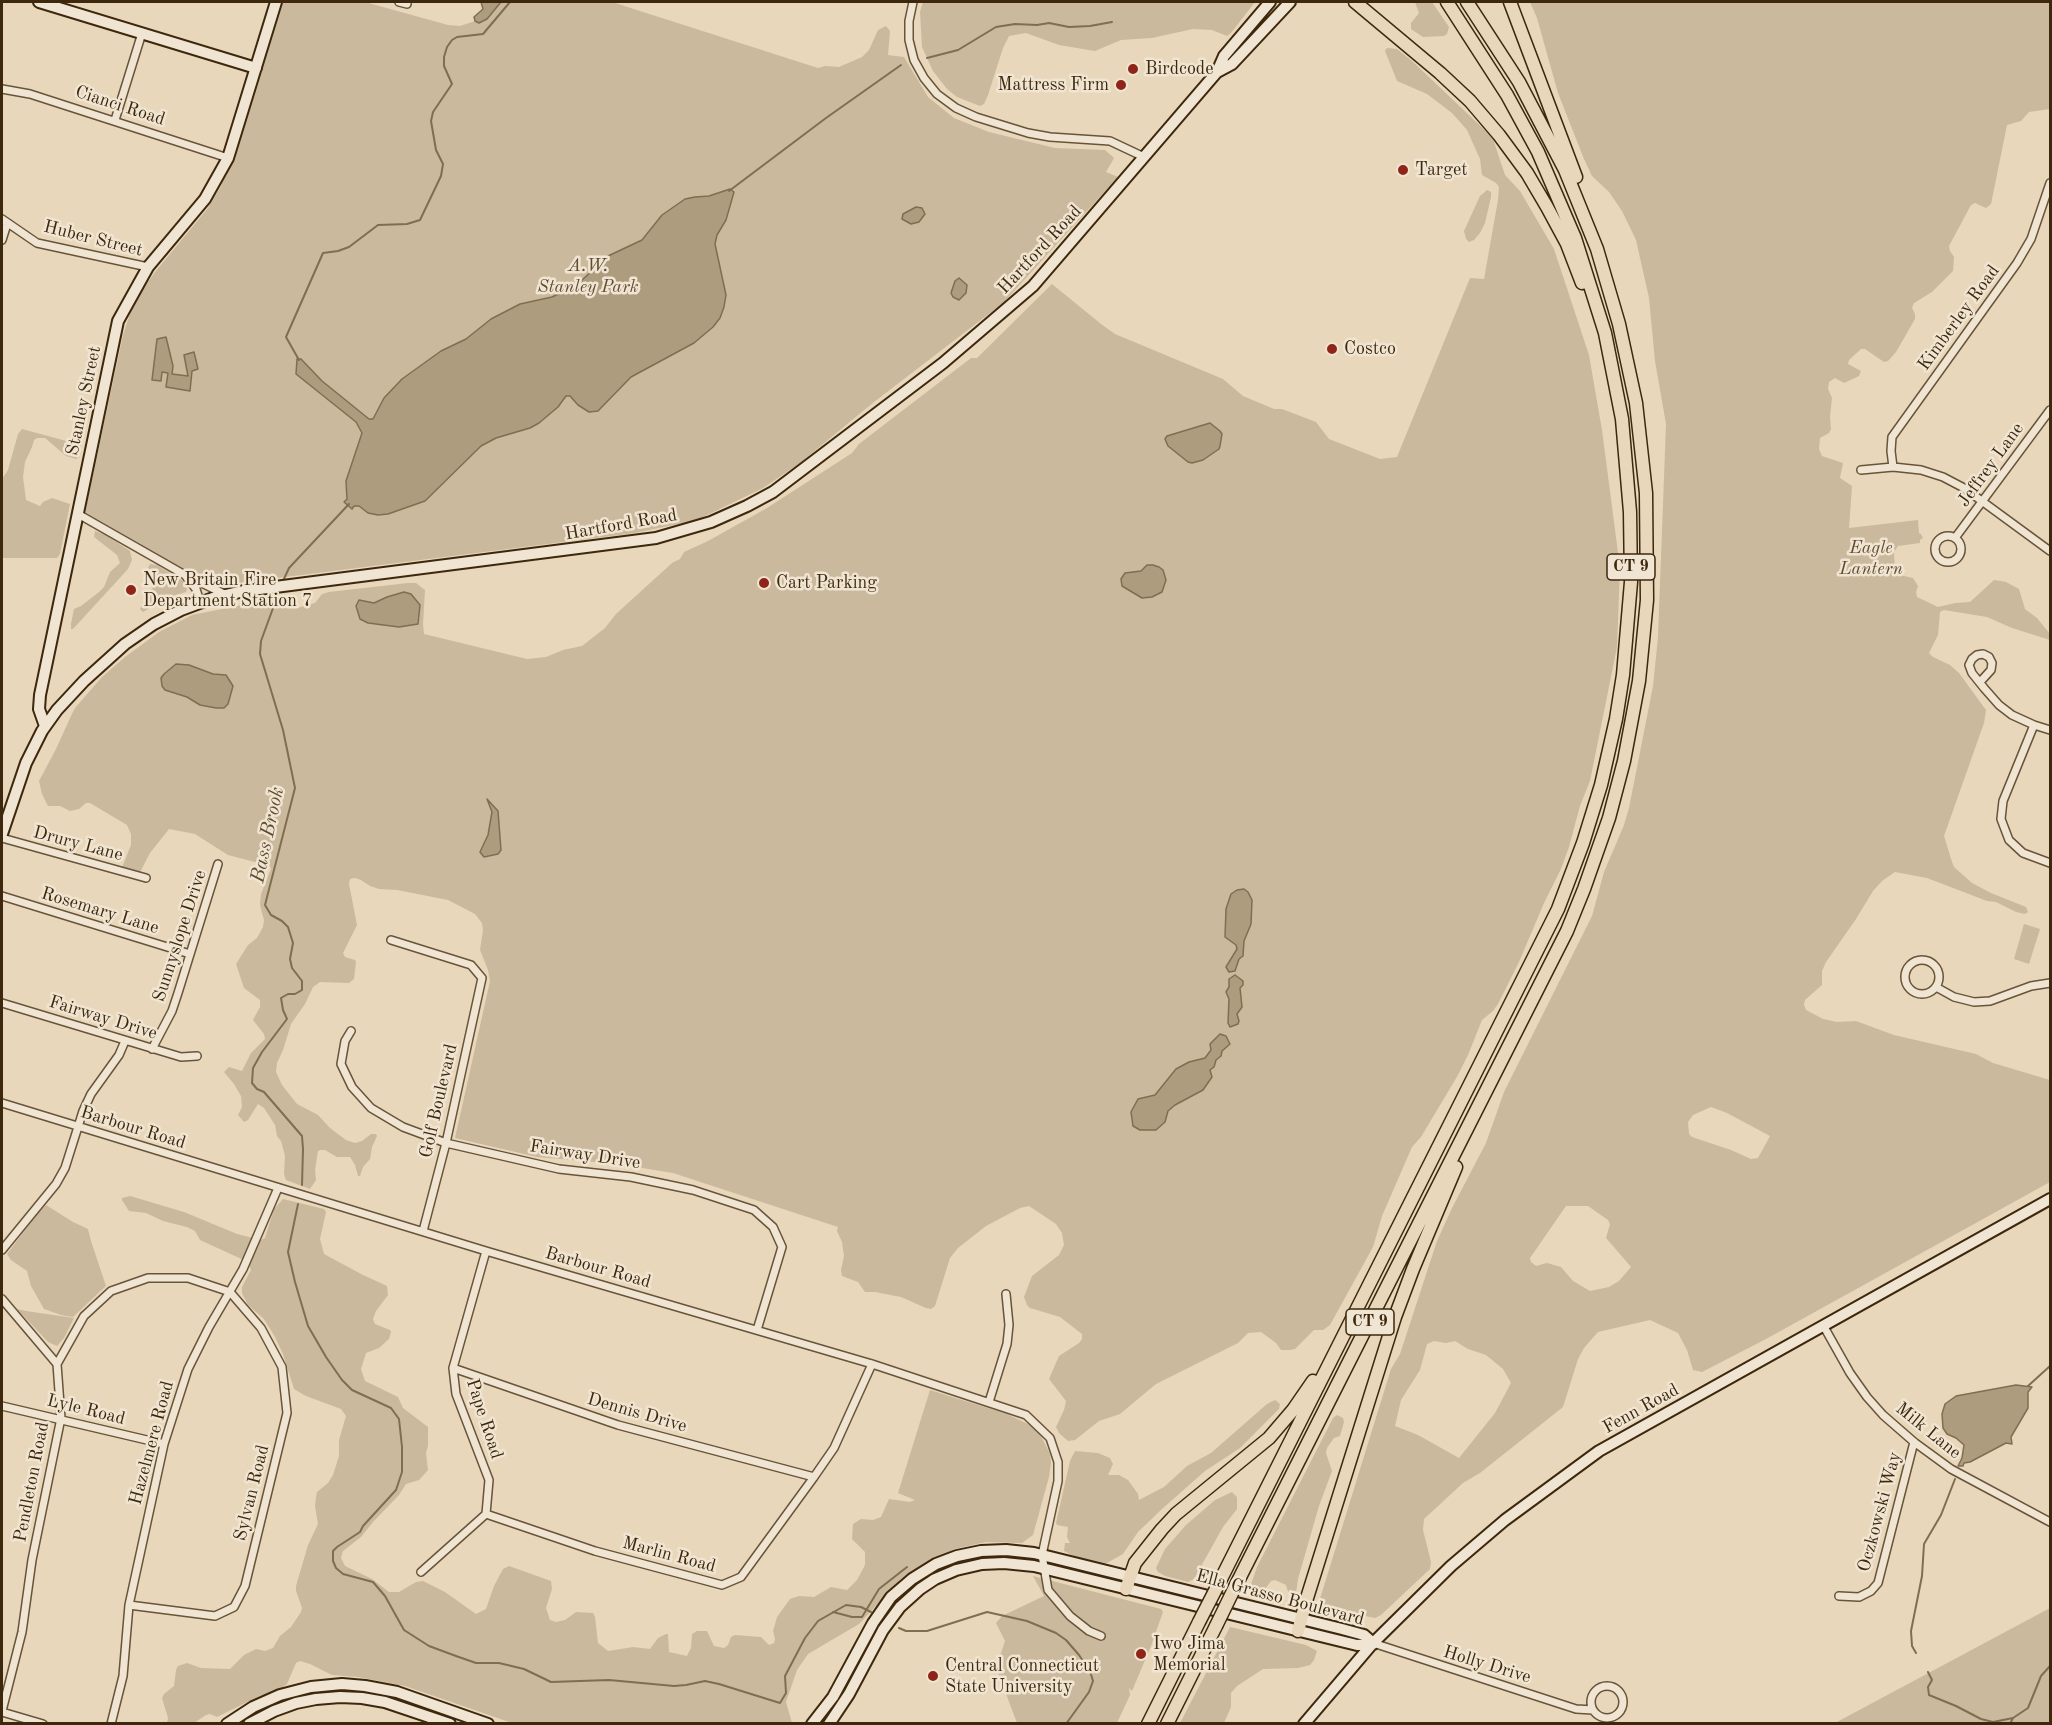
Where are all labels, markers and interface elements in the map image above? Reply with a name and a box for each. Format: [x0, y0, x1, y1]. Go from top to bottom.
place label: Birdcode [1145, 58, 1214, 80]
marker: Birdcode [1126, 62, 1140, 76]
place label: Mattress Firm [997, 74, 1109, 96]
marker: Mattress Firm [1114, 78, 1128, 92]
street label: Cianci Road [72, 81, 168, 131]
place label: Target [1415, 159, 1467, 181]
marker: Target [1396, 163, 1410, 177]
street label: Hartford Road [993, 201, 1087, 299]
street label: Huber Street [41, 216, 145, 262]
park label: A.W. Stanley Park [538, 255, 638, 298]
street label: Kimberley Road [1913, 261, 2005, 375]
place label: Costco [1344, 338, 1396, 360]
marker: Costco [1325, 342, 1339, 356]
street label: Stanley Street [62, 344, 106, 458]
street label: Jeffrey Lane [1953, 419, 2029, 511]
street label: Hartford Road [563, 505, 679, 545]
park label: Eagle Lantern [1839, 537, 1903, 580]
road number: CT 9 [1607, 554, 1655, 580]
place label: New Britain Fire Department Station 7 [143, 569, 312, 612]
place label: Cart Parking [776, 572, 877, 594]
marker: Cart Parking [757, 576, 771, 590]
marker: New Britain Fire Department Station 7 [124, 583, 138, 597]
water label: Bass Brook [246, 785, 290, 885]
street label: Drury Lane [31, 822, 125, 866]
street label: Sunnyslope Drive [149, 867, 211, 1005]
street label: Rosemary Lane [39, 883, 161, 939]
street label: Fairway Drive [46, 991, 160, 1045]
street label: Golf Boulevard [415, 1042, 463, 1160]
street label: Barbour Road [78, 1102, 188, 1154]
street label: Fairway Drive [528, 1136, 642, 1174]
street label: Barbour Road [543, 1243, 653, 1293]
road number: CT 9 [1346, 1309, 1394, 1335]
street label: Pape Road [461, 1376, 507, 1462]
street label: Hazelmere Road [125, 1379, 179, 1507]
street label: Fenn Road [1599, 1379, 1683, 1439]
street label: Dennis Drive [585, 1388, 689, 1438]
street label: Lyle Road [45, 1390, 127, 1430]
street label: Milk Lane [1891, 1398, 1965, 1464]
street label: Pendleton Road [10, 1420, 54, 1544]
street label: Sylvan Road [230, 1443, 274, 1543]
street label: Oczkowski Way [1854, 1450, 1906, 1574]
street label: Marlin Road [620, 1532, 718, 1578]
street label: Ella Grasso Boulevard [1193, 1565, 1367, 1631]
place label: Iwo Jima Memorial [1153, 1633, 1226, 1676]
street label: Holly Drive [1440, 1641, 1534, 1689]
marker: Iwo Jima Memorial [1134, 1647, 1148, 1661]
place label: Central Connecticut State University [945, 1655, 1099, 1698]
marker: Central Connecticut State University [926, 1669, 940, 1683]

